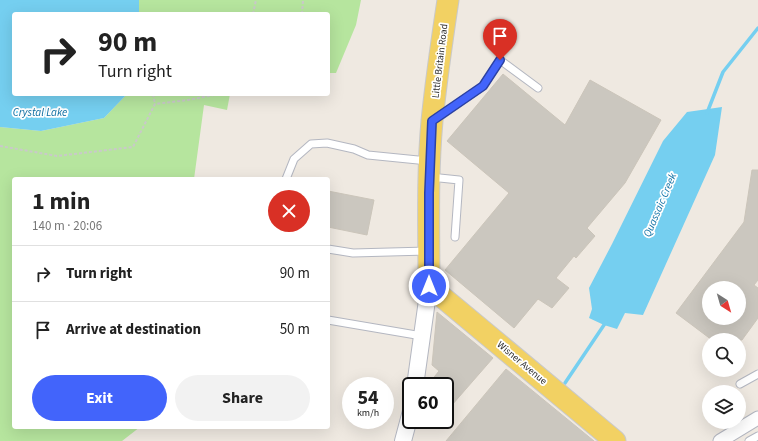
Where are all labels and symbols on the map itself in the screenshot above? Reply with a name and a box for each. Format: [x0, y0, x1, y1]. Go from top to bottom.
pin [483, 19, 517, 60]
street label: Little Britain Road [428, 23, 452, 99]
water label: Crystal Lake [13, 105, 67, 120]
water label: Quassaic Creek [640, 170, 681, 239]
position arrow [408, 265, 450, 307]
north arrow [702, 281, 746, 325]
street label: Wisner Avenue [494, 338, 550, 388]
speed limit sign: 60 [402, 377, 454, 429]

